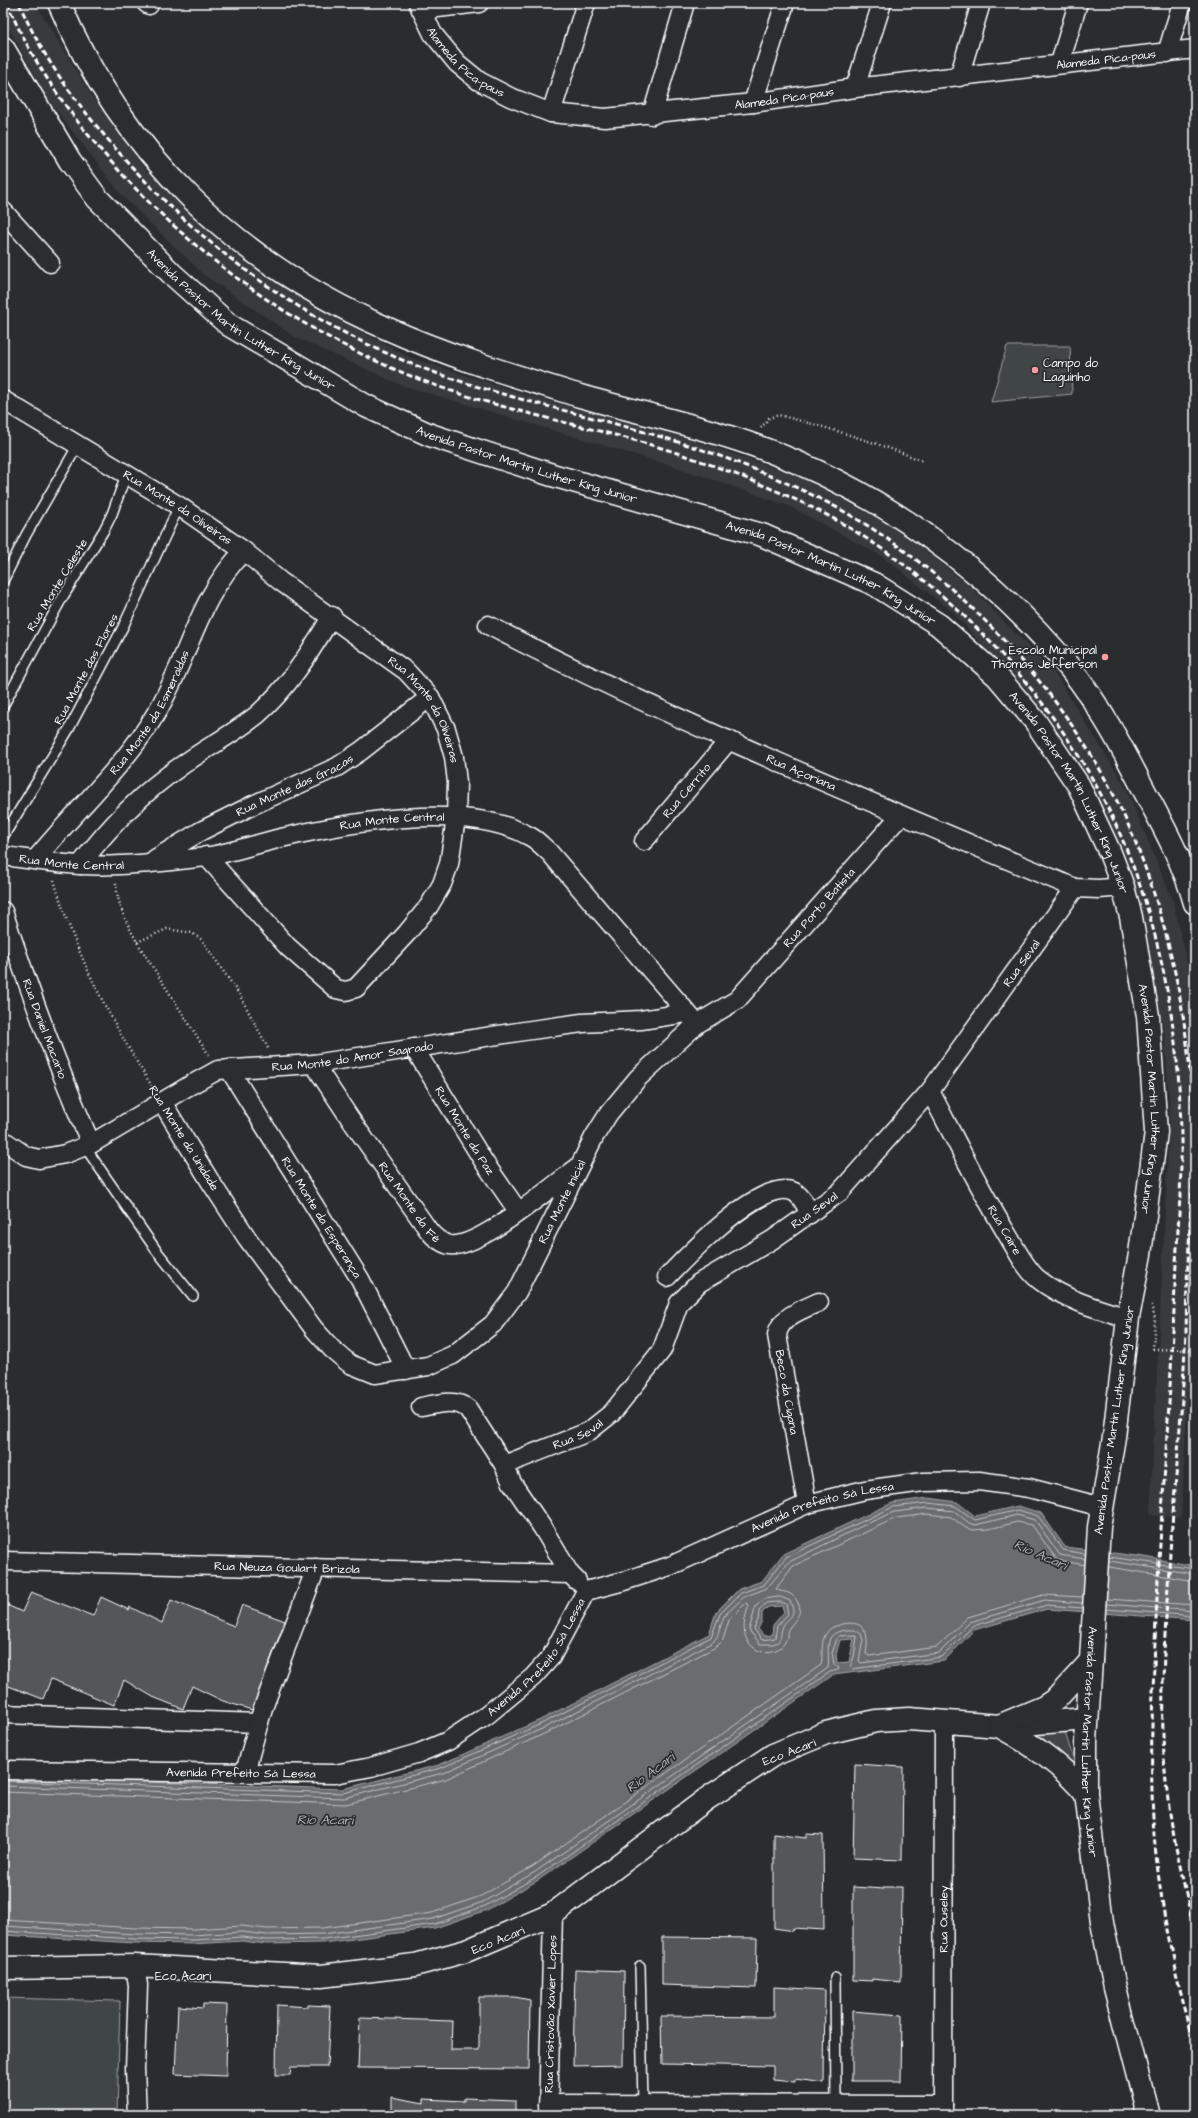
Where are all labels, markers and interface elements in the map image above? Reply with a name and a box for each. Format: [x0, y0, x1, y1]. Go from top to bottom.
street label: Alameda Pica-paus [422, 25, 507, 102]
street label: Alameda Pica-paus [1055, 46, 1157, 74]
street label: Alameda Pica-paus [734, 83, 835, 114]
street label: Avenida Pastor Martin Luther King Junior [143, 245, 339, 395]
place label: Campo do Laguinho [1043, 355, 1098, 387]
marker: Campo do Laguinho [1030, 365, 1040, 375]
street label: Avenida Pastor Martin Luther King Junior [413, 422, 640, 508]
street label: Rua Monte da Oliveiras [120, 466, 235, 549]
street label: Avenida Pastor Martin Luther King Junior [724, 517, 939, 630]
street label: Rua Monte Celeste [23, 535, 92, 635]
street label: Rua Monte das Flores [50, 611, 123, 728]
place label: Escola Municipal Thomas Jefferson [992, 642, 1097, 673]
street label: Rua Monte da Esmeraldas [106, 648, 194, 779]
marker: Escola Municipal Thomas Jefferson [1100, 652, 1110, 662]
street label: Rua Monte da Oliveiras [384, 653, 463, 764]
street label: Avenida Pastor Martin Luther King Junior [1005, 688, 1132, 896]
street label: Rua Monte das Gracas [233, 750, 357, 821]
street label: Rua Açoriana [763, 750, 838, 795]
street label: Rua Cerrito [659, 759, 715, 822]
street label: Rua Monte Central [339, 809, 445, 835]
street label: Rua Monte Central [18, 850, 124, 874]
street label: Rua Porto Batista [779, 864, 859, 952]
street label: Rua Seval [999, 936, 1044, 990]
street label: Rua Daniel Macario [18, 977, 71, 1082]
street label: Avenida Pastor Martin Luther King Junior [1134, 982, 1164, 1215]
street label: Rua Monte do Amor Sagrado [271, 1037, 435, 1076]
street label: Rua Monte da Unidade [144, 1082, 223, 1194]
street label: Rua Monte da Paz [431, 1083, 498, 1179]
street label: Rua Monte da Esperança [277, 1154, 366, 1282]
street label: Rua Monte Inicial [534, 1157, 590, 1247]
street label: Rua Monte da Fé [374, 1159, 444, 1247]
street label: Rua Seval [788, 1188, 842, 1233]
street label: Rua Caire [983, 1202, 1026, 1259]
street label: Avenida Pastor Martin Luther King Junior [1090, 1304, 1140, 1536]
street label: Beco da Cigana [770, 1348, 802, 1436]
street label: Rua Seval [550, 1415, 607, 1454]
street label: Avenida Prefeito Sá Lessa [748, 1478, 895, 1537]
water label: Rio Acari [1011, 1535, 1072, 1575]
street label: Rua Neuza Goulart Brizola [214, 1558, 360, 1578]
street label: Avenida Prefeito Sá Lessa [484, 1596, 590, 1721]
street label: Avenida Pastor Martin Luther King Junior [1077, 1626, 1102, 1859]
street label: Eco Acari [760, 1734, 819, 1770]
water label: Rio Acari [623, 1748, 680, 1797]
street label: Avenida Prefeito Sá Lessa [166, 1764, 316, 1783]
water label: Rio Acari [297, 1811, 355, 1830]
street label: Rua Ouseley [935, 1885, 954, 1953]
street label: Eco Acari [469, 1922, 528, 1959]
street label: Rua Cristovão Xavier Lopes [541, 1935, 561, 2093]
street label: Eco Acari [155, 1968, 211, 1985]

